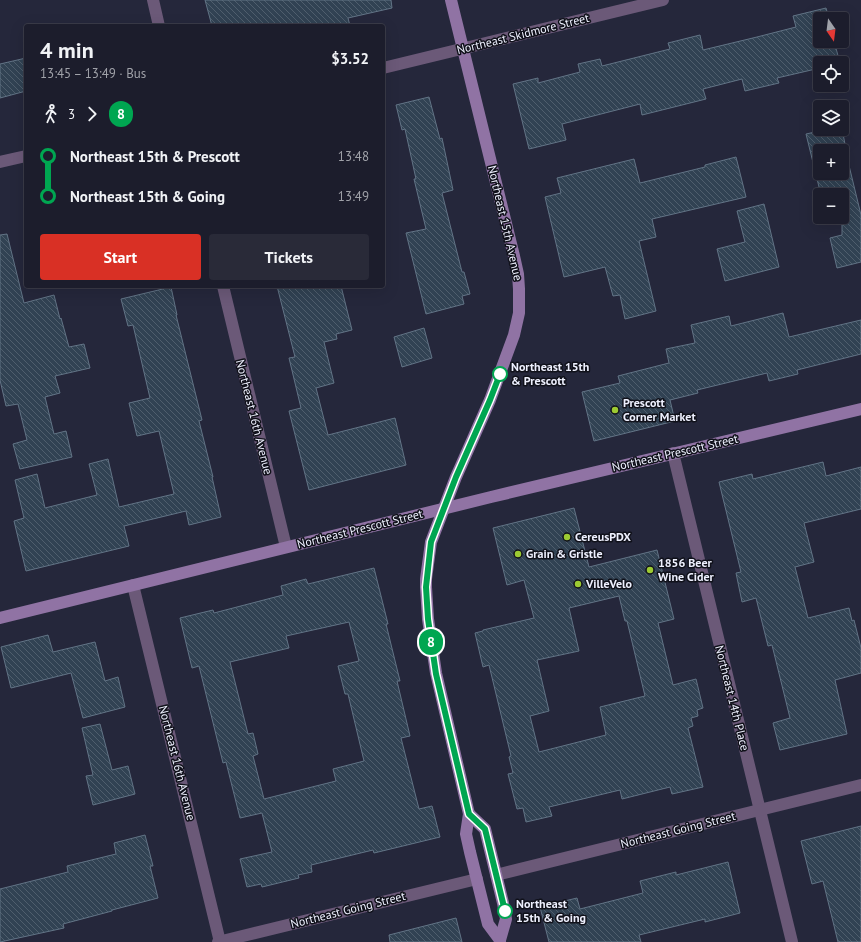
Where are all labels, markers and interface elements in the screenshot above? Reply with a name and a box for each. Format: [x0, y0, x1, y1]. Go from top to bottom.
street label: Northeast Skidmore Street [455, 10, 591, 57]
north arrow [813, 12, 849, 48]
map controls [813, 12, 849, 224]
text: 4 min [40, 36, 94, 64]
text: $3.52 [331, 49, 369, 68]
button: locate [813, 56, 849, 92]
text: 13:45 – 13:49 · Bus [40, 65, 146, 82]
button: layers [813, 100, 849, 136]
icon: walk [40, 103, 62, 125]
icon: forward [81, 103, 103, 125]
text: 8 [117, 105, 125, 123]
text: 3 [68, 106, 75, 123]
button: + [813, 144, 849, 180]
text: Northeast 15th & Prescott [70, 147, 240, 166]
text: 13:48 [338, 148, 369, 165]
street label: Northeast 15th Avenue [485, 164, 526, 282]
text: Northeast 15th & Going [70, 187, 225, 206]
text: 13:49 [338, 188, 369, 205]
button: − [813, 188, 849, 224]
button: Start [40, 234, 201, 280]
button: Tickets [209, 234, 369, 280]
street label: Northeast 16th Avenue [233, 358, 276, 476]
place label: Northeast 15th & Prescott [511, 359, 589, 388]
marker: Northeast 15th & Prescott [492, 366, 508, 382]
place label: Prescott Corner Market [623, 395, 696, 424]
marker: Prescott Corner Market [610, 405, 620, 415]
street label: Northeast Prescott Street [610, 431, 739, 474]
street label: Northeast Prescott Street [295, 506, 424, 551]
place label: CereusPDX [575, 529, 631, 544]
marker: CereusPDX [562, 532, 572, 542]
place label: Grain & Gristle [526, 546, 603, 561]
marker: Grain & Gristle [513, 549, 523, 559]
place label: 1856 Beer Wine Cider [658, 555, 715, 584]
marker: 1856 Beer Wine Cider [645, 565, 655, 575]
place label: VilleVelo [585, 576, 633, 591]
marker: VilleVelo [573, 579, 583, 589]
line badge: 8 [418, 629, 444, 655]
text: 8 [427, 633, 435, 651]
street label: Northeast 14th Place [712, 644, 753, 752]
street label: Northeast 16th Avenue [156, 704, 199, 822]
street label: Northeast Going Street [619, 808, 737, 851]
street label: Northeast Going Street [289, 888, 407, 931]
place label: Northeast 15th & Going [516, 896, 586, 925]
marker: Northeast 15th & Going [497, 903, 513, 919]

